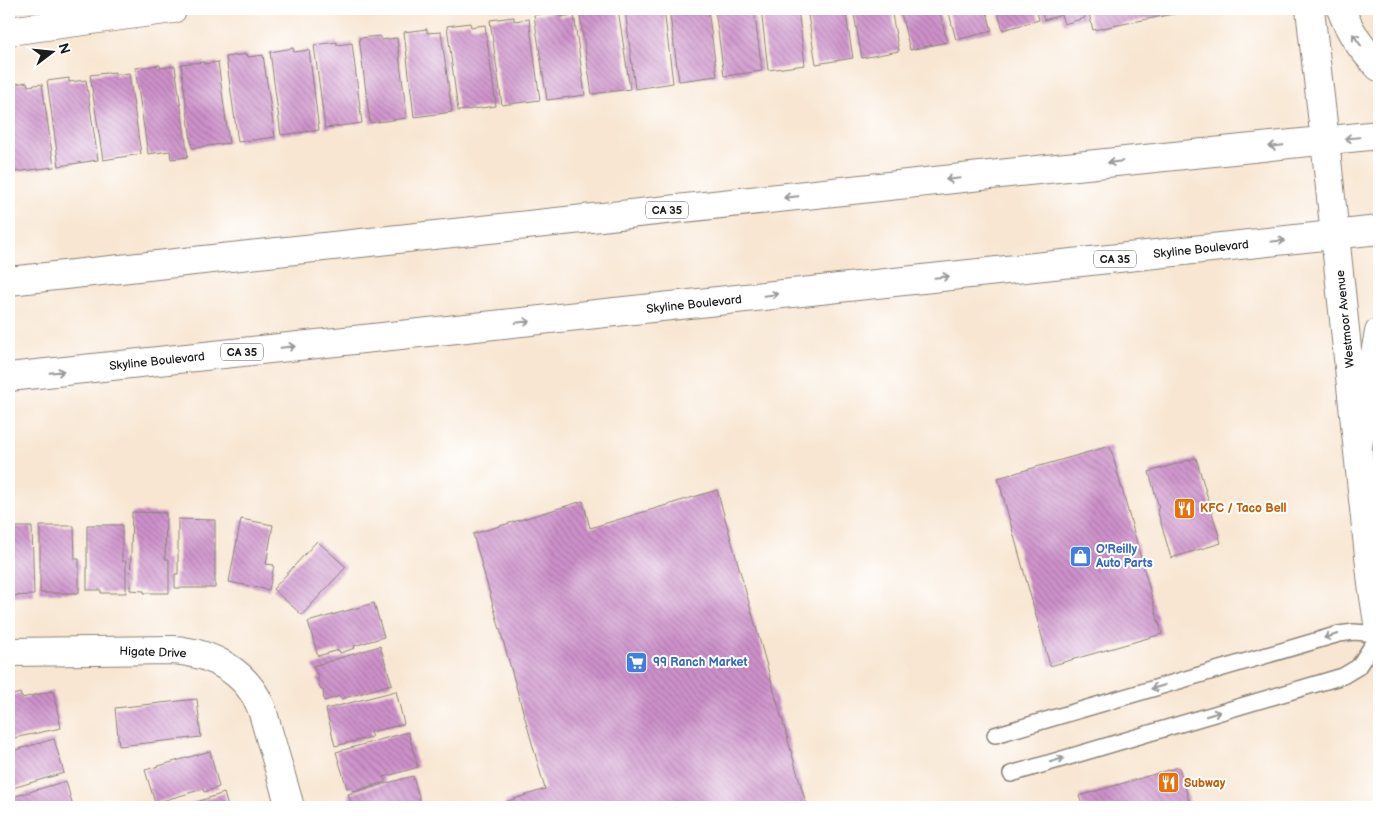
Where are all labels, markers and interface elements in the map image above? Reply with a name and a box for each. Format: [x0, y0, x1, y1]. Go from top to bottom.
north arrow [28, 28, 78, 78]
one-way arrow [1352, 33, 1362, 47]
text: N [54, 41, 74, 56]
one-way arrow [1344, 133, 1360, 143]
one-way arrow [1269, 141, 1285, 151]
one-way arrow [1107, 157, 1123, 167]
one-way arrow [945, 174, 961, 184]
one-way arrow [784, 192, 800, 202]
road number: CA 35 [646, 202, 688, 218]
one-way arrow [1269, 236, 1285, 246]
street label: Skyline Boulevard [1153, 237, 1250, 262]
road number: CA 35 [1094, 250, 1136, 268]
street label: Westmoor Avenue [1333, 269, 1358, 369]
one-way arrow [934, 272, 950, 282]
one-way arrow [763, 290, 779, 300]
street label: Skyline Boulevard [646, 292, 743, 317]
one-way arrow [515, 317, 531, 327]
one-way arrow [280, 342, 296, 352]
road number: CA 35 [221, 344, 263, 361]
street label: Skyline Boulevard [109, 349, 206, 374]
one-way arrow [49, 367, 65, 377]
restaurant icon: KFC / Taco Bell [1172, 496, 1196, 520]
place label: KFC / Taco Bell [1200, 501, 1287, 516]
place label: O'Reilly Auto Parts [1095, 542, 1153, 571]
shop icon: O'Reilly Auto Parts [1068, 544, 1092, 568]
one-way arrow [1323, 632, 1339, 642]
street label: Higate Drive [119, 644, 187, 661]
supermarket icon: 99 Ranch Market [625, 650, 649, 674]
place label: 99 Ranch Market [653, 655, 747, 670]
one-way arrow [1151, 683, 1167, 693]
one-way arrow [1205, 708, 1221, 718]
one-way arrow [1049, 755, 1065, 765]
restaurant icon: Subway [1156, 771, 1180, 795]
place label: Subway [1184, 776, 1226, 791]

